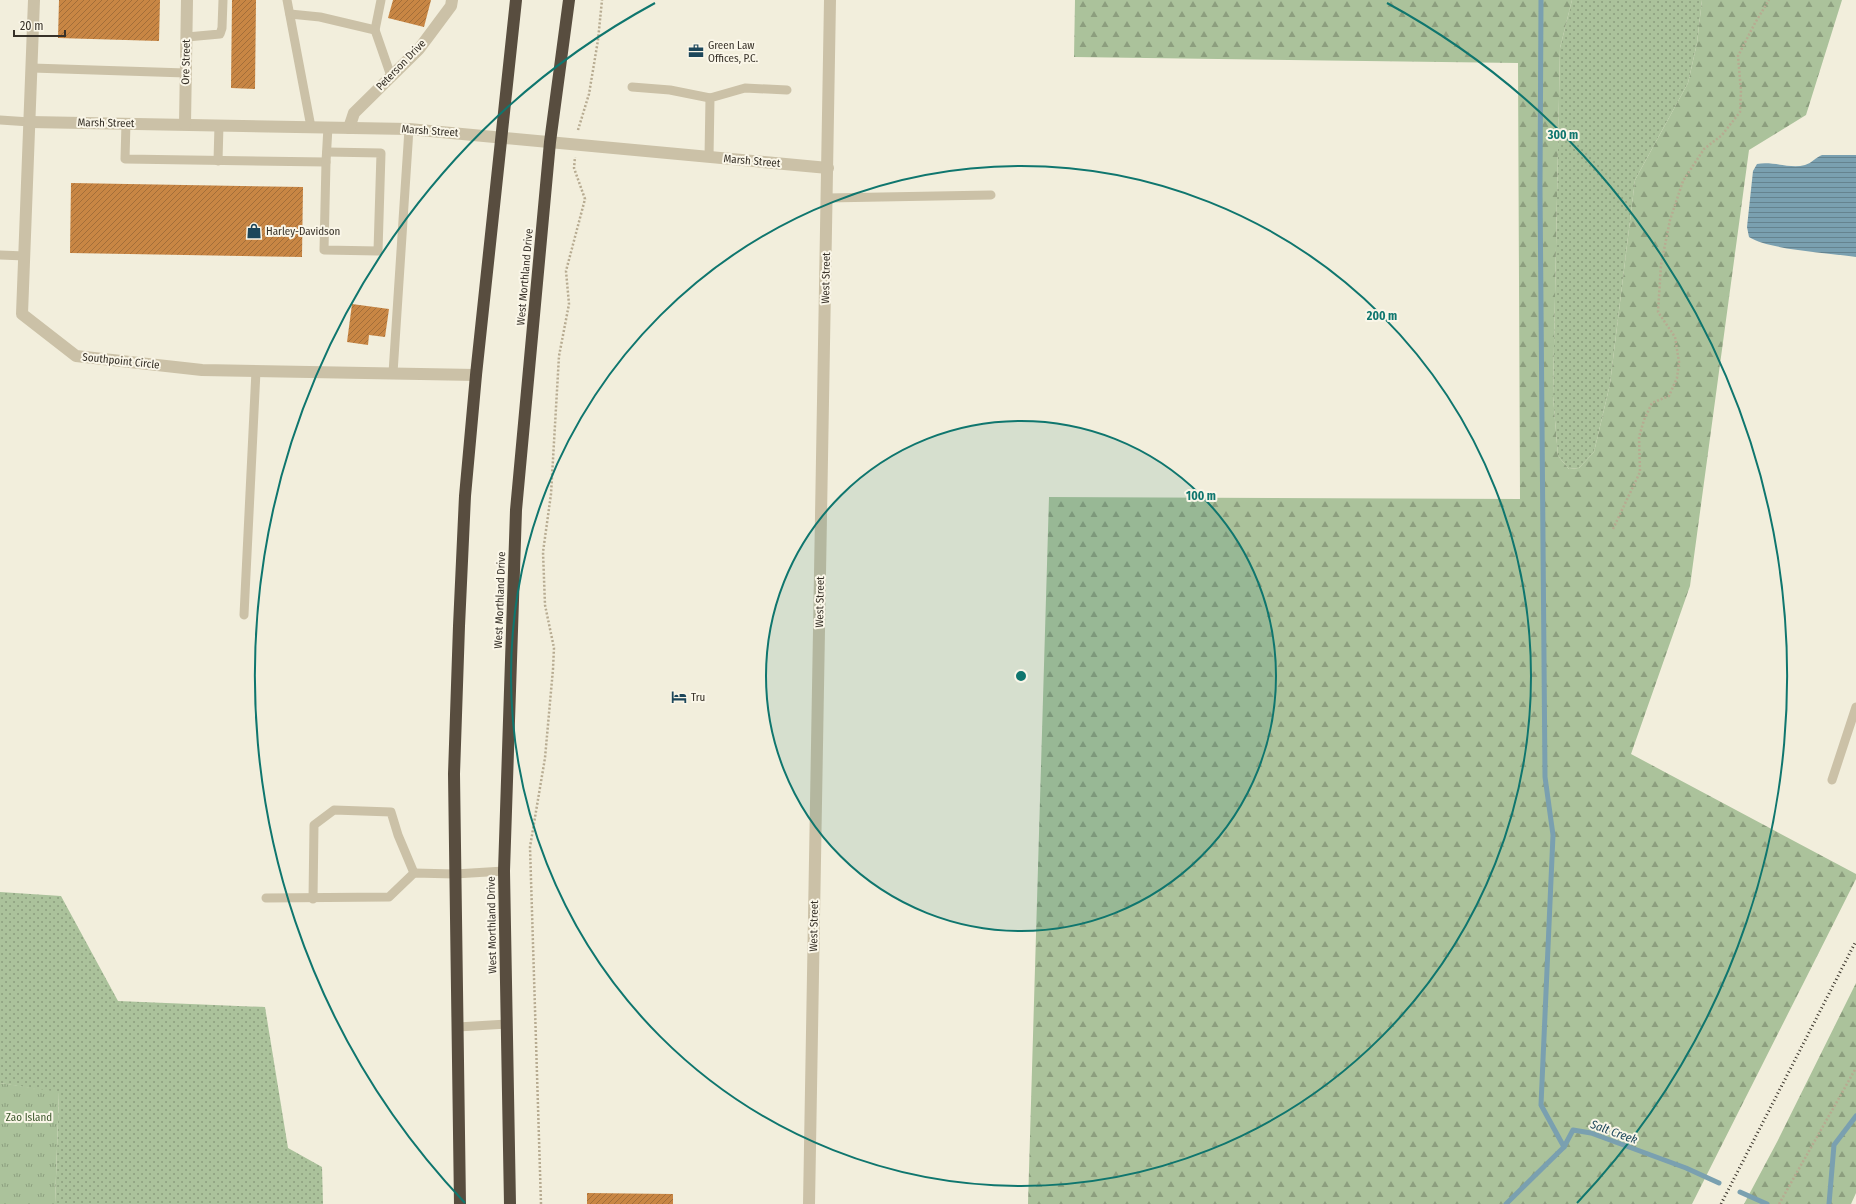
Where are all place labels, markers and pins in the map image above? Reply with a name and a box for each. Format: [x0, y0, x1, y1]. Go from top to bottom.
place label: Green Law Offices, P.C. [708, 39, 758, 65]
office icon: Green Law Offices, P.C. [687, 42, 705, 60]
shop icon: Harley-Davidson [245, 222, 263, 240]
place label: Harley-Davidson [266, 225, 340, 238]
centre of rings [1014, 669, 1028, 683]
hotel icon: Tru [670, 688, 688, 706]
place label: Tru [691, 691, 705, 704]

